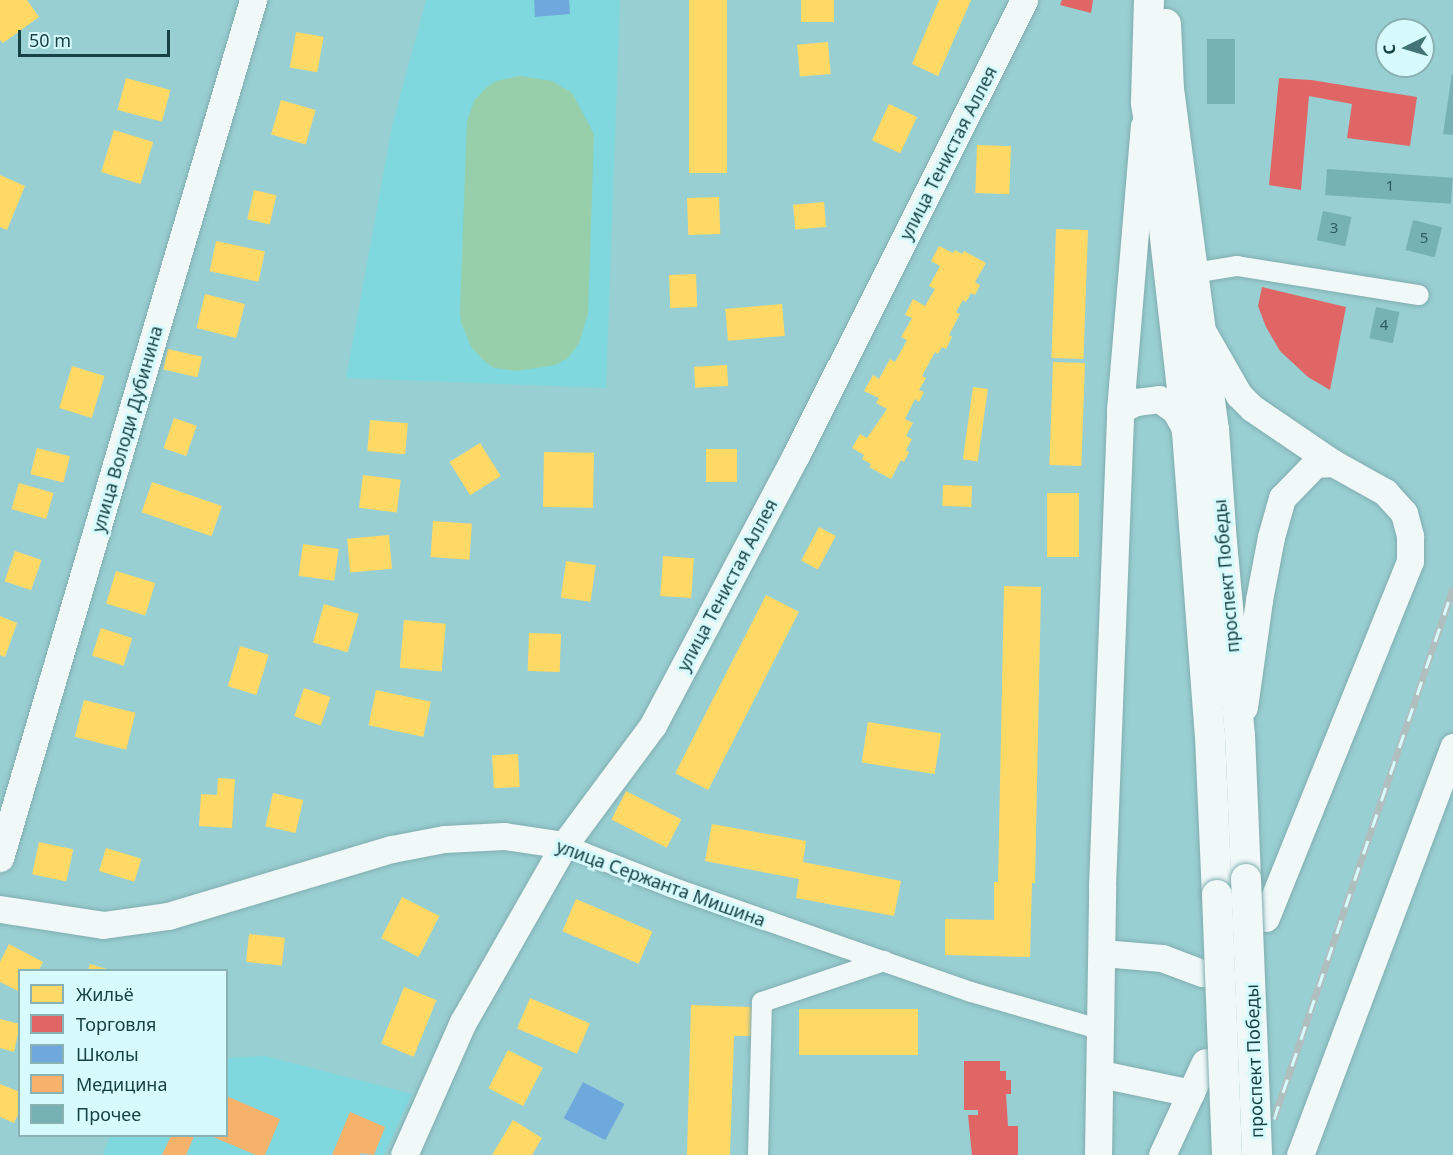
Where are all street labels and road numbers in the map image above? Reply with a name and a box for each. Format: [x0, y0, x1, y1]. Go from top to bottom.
street label: улица Тенистая Аллея [895, 62, 1001, 244]
street label: улица Володи Дубинина [87, 323, 167, 535]
street label: улица Тенистая Аллея [672, 495, 782, 675]
street label: проспект Победы [1209, 498, 1243, 654]
street label: улица Сержанта Мишина [553, 835, 769, 931]
street label: проспект Победы [1241, 984, 1267, 1138]

